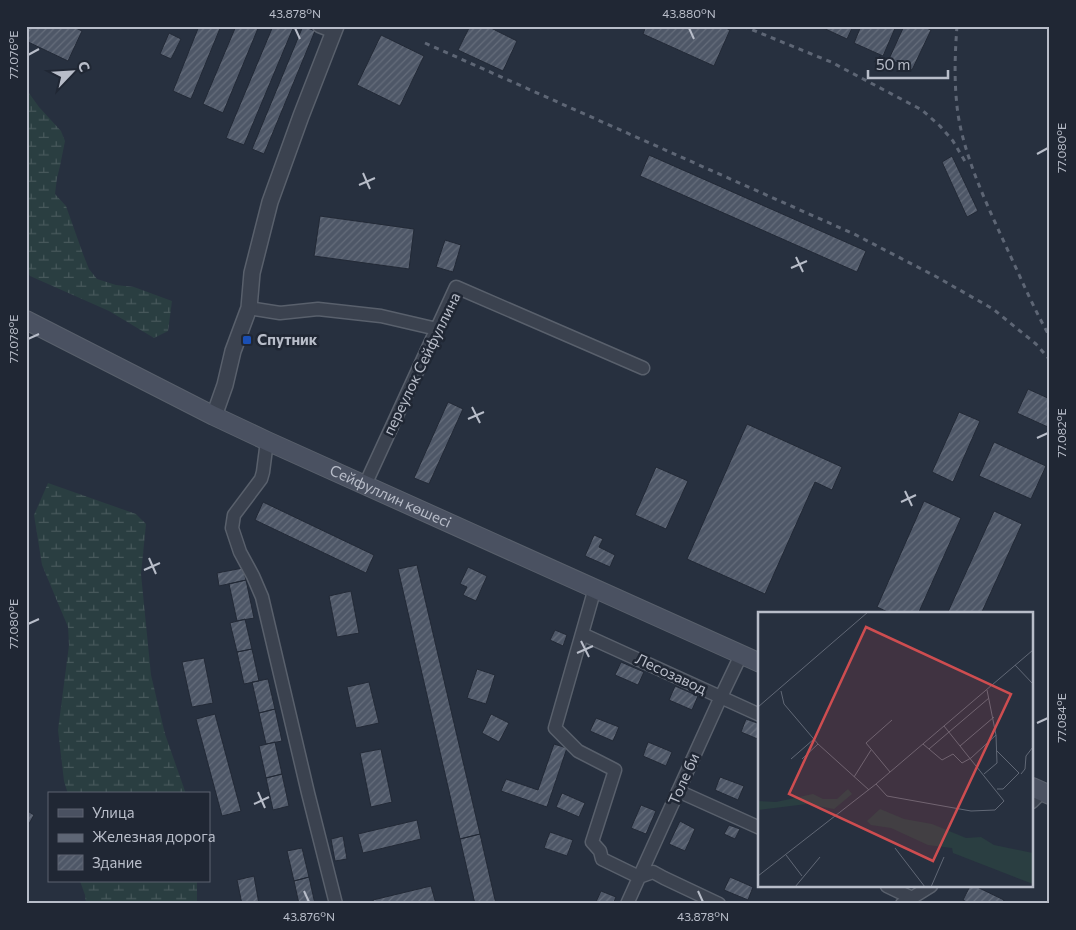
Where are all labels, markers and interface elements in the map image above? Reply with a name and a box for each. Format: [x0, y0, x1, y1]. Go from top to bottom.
text: 43.878°N [269, 6, 321, 20]
text: 43.880°N [662, 6, 716, 20]
text: 77.076°E [6, 31, 20, 79]
north arrow [48, 48, 98, 98]
scale bar [868, 48, 948, 80]
text: 50 m [876, 55, 910, 73]
text: С [75, 58, 94, 74]
text: 77.080°E [1054, 123, 1068, 173]
street label: переулок Сейфуллина [379, 289, 464, 438]
text: 77.078°E [6, 315, 20, 363]
place label: Спутник [257, 330, 318, 348]
marker: Спутник [241, 334, 253, 346]
text: 77.082°E [1054, 408, 1068, 458]
street label: Сейфуллин көшесі [327, 460, 454, 531]
text: 77.080°E [6, 599, 20, 649]
inset map [758, 612, 1034, 888]
street label: Лесозавод [633, 649, 710, 697]
text: 77.084°E [1054, 693, 1068, 743]
street label: Толе би [664, 750, 702, 807]
legend [48, 792, 210, 882]
text: Улица [92, 803, 134, 821]
text: Железная дорога [92, 827, 216, 845]
text: Здание [92, 853, 142, 871]
text: 43.876°N [283, 909, 335, 923]
text: 43.878°N [677, 909, 729, 923]

